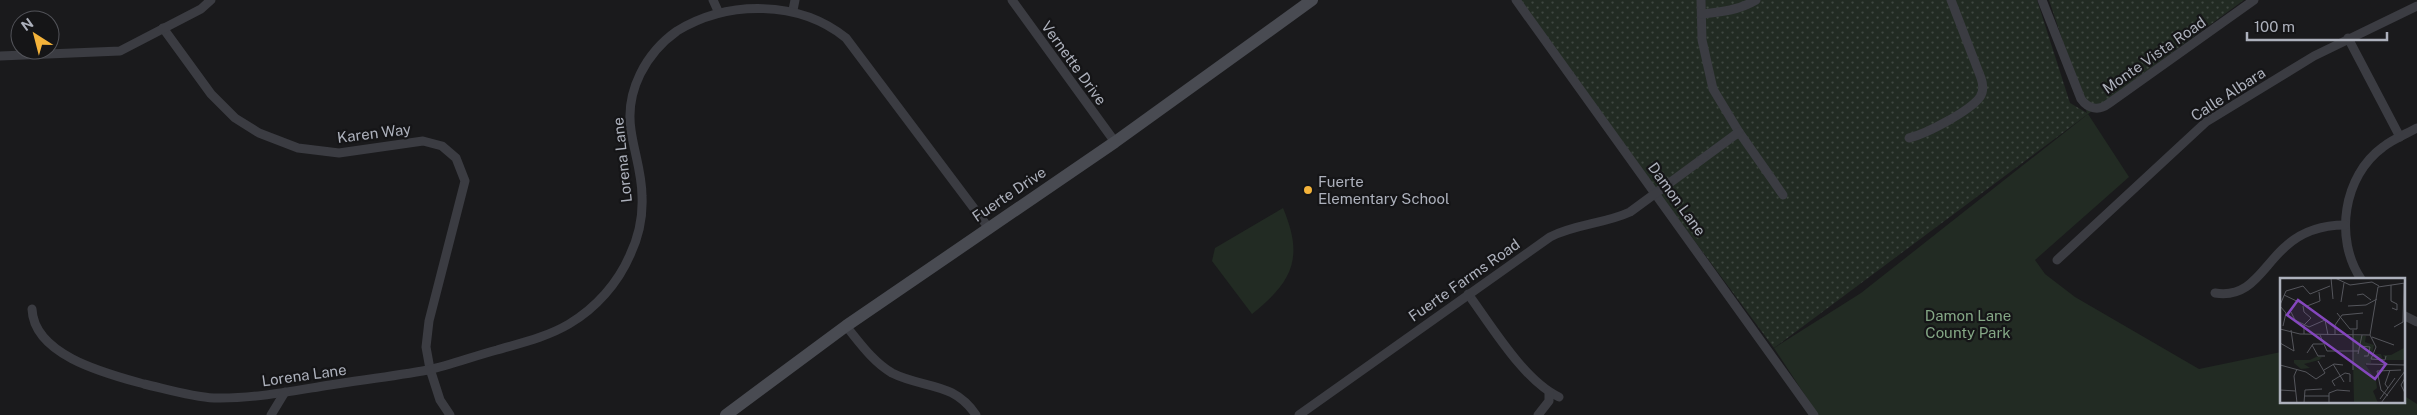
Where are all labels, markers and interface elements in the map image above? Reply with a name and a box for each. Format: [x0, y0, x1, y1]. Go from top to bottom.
north arrow [10, 10, 60, 60]
scale bar [2247, 10, 2387, 42]
street label: Monte Vista Road [2099, 13, 2209, 97]
text: N [18, 15, 36, 34]
street label: Vernette Drive [1038, 18, 1110, 108]
text: 100 m [2254, 18, 2295, 35]
street label: Calle Albara [2188, 64, 2268, 124]
street label: Lorena Lane [609, 117, 635, 203]
street label: Karen Way [336, 120, 412, 146]
street label: Damon Lane [1645, 159, 1709, 239]
street label: Fuerte Drive [969, 163, 1049, 225]
place label: Fuerte Elementary School [1318, 173, 1450, 207]
marker: Fuerte Elementary School [1302, 184, 1314, 196]
street label: Fuerte Farms Road [1405, 235, 1523, 325]
inset map [2280, 278, 2404, 402]
park label: Damon Lane County Park [1925, 307, 2011, 341]
street label: Lorena Lane [260, 361, 348, 389]

